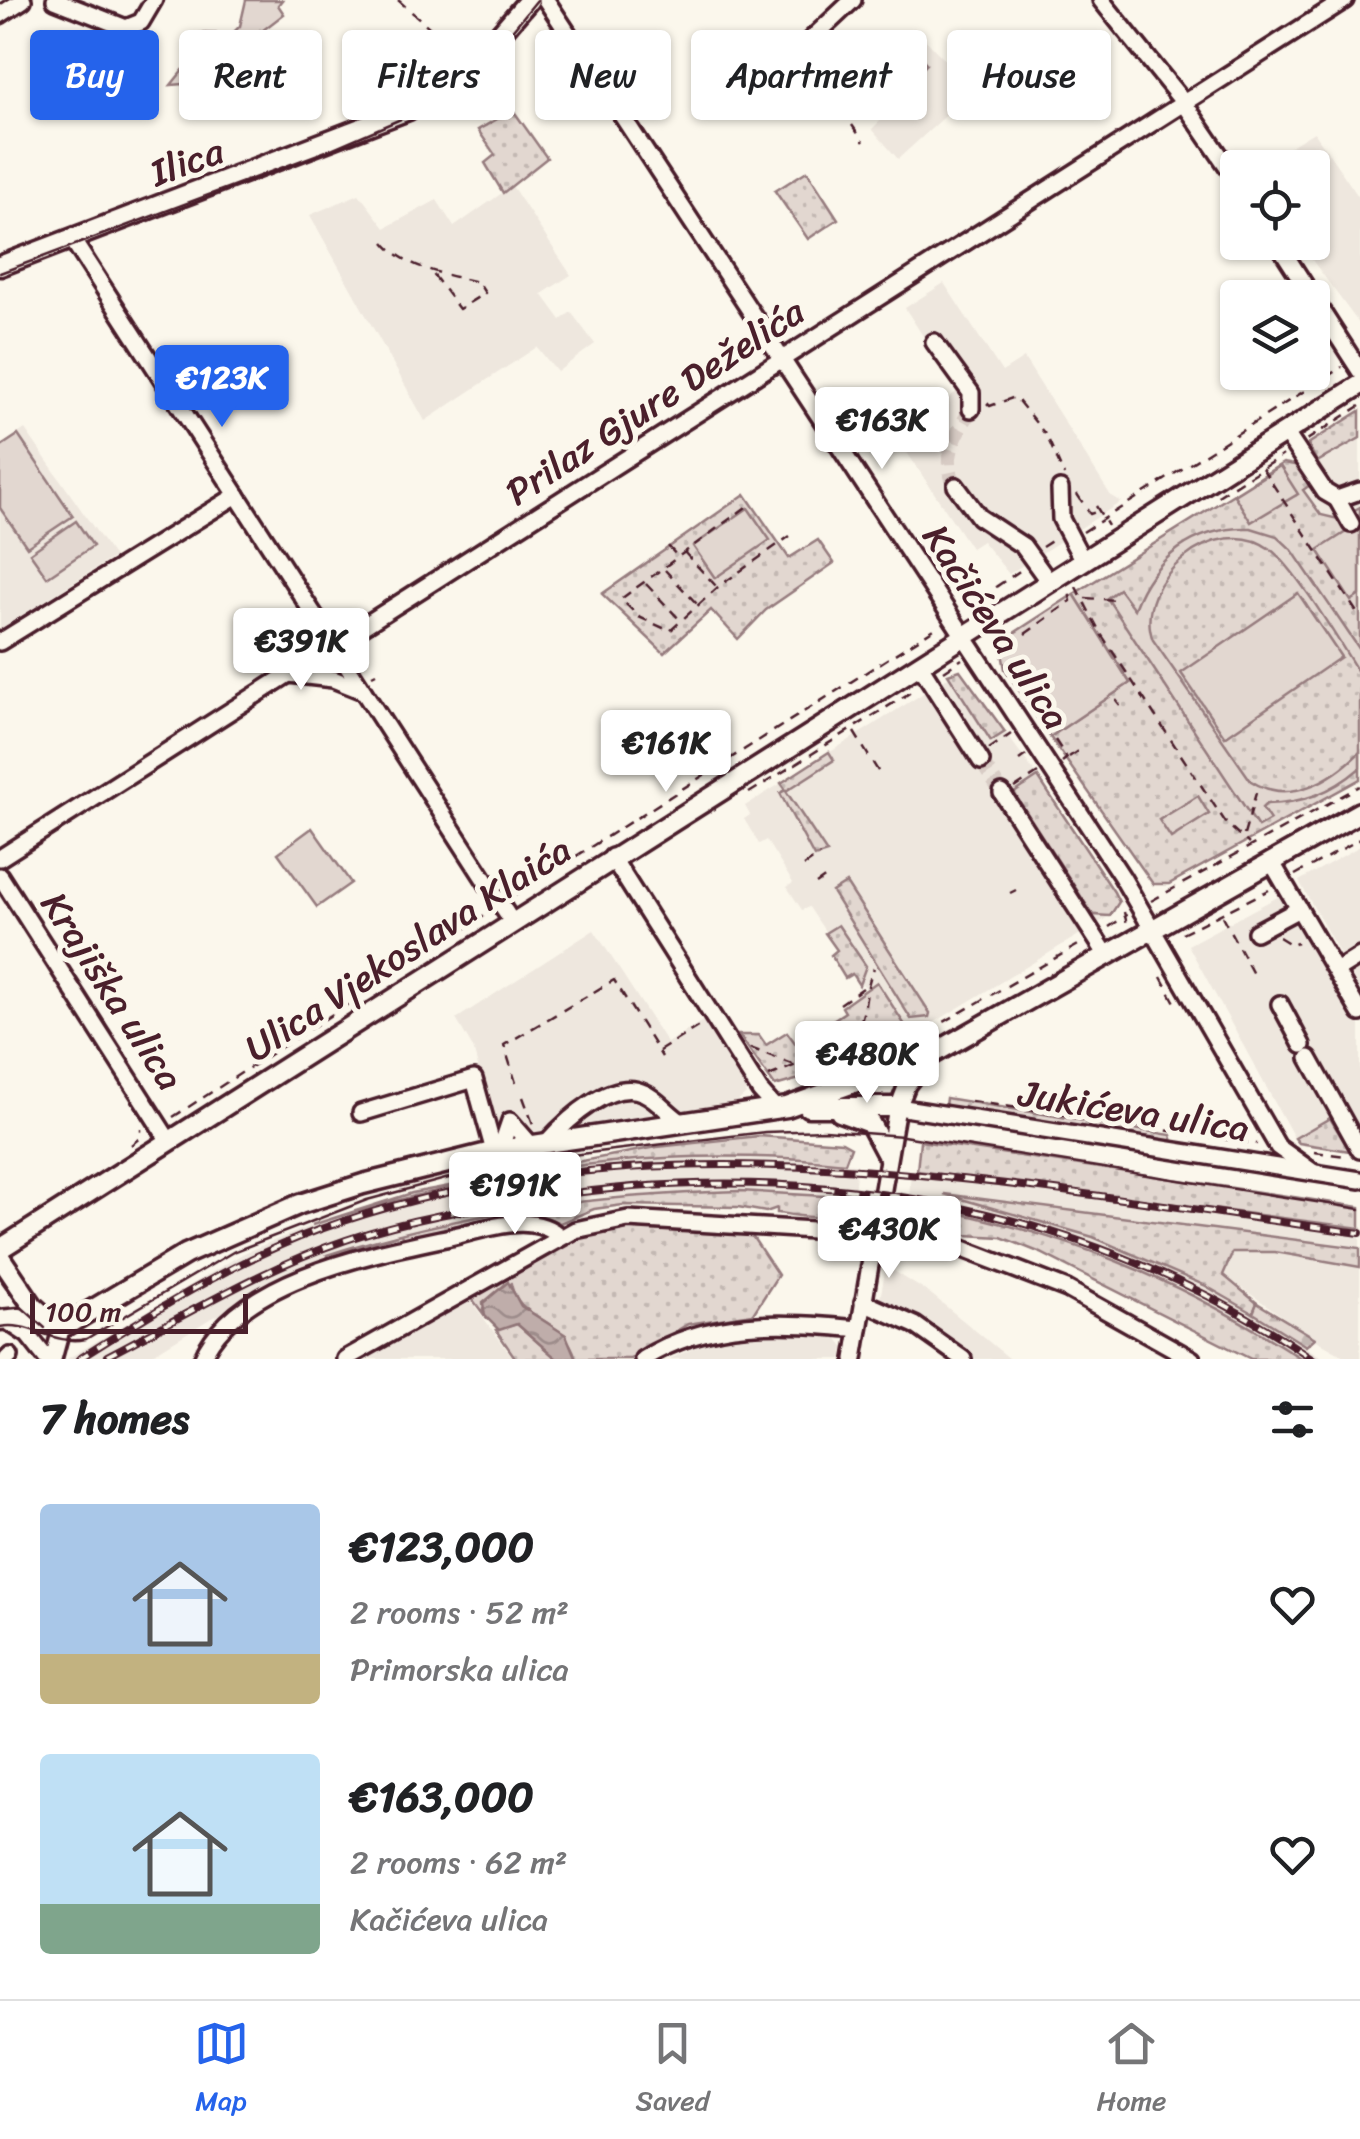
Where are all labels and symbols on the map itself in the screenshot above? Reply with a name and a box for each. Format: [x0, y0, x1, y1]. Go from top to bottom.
street label: Ilica [140, 117, 234, 207]
street label: Prilaz Gjure Deželića [492, 279, 819, 524]
pin: €123K [152, 345, 292, 430]
pin: €163K [812, 387, 952, 472]
street label: Kačićeva ulica [904, 510, 1088, 744]
pin: €391K [231, 608, 371, 693]
pin: €161K [596, 710, 736, 795]
street label: Ulica Vjekoslava Klaića [231, 818, 585, 1080]
street label: Krajiška ulica [22, 878, 202, 1104]
pin: €480K [797, 1021, 937, 1106]
street label: Jukićeva ulica [1012, 1059, 1254, 1162]
pin: €191K [445, 1152, 585, 1237]
pin: €430K [819, 1196, 959, 1281]
scale bar [30, 1289, 248, 1334]

